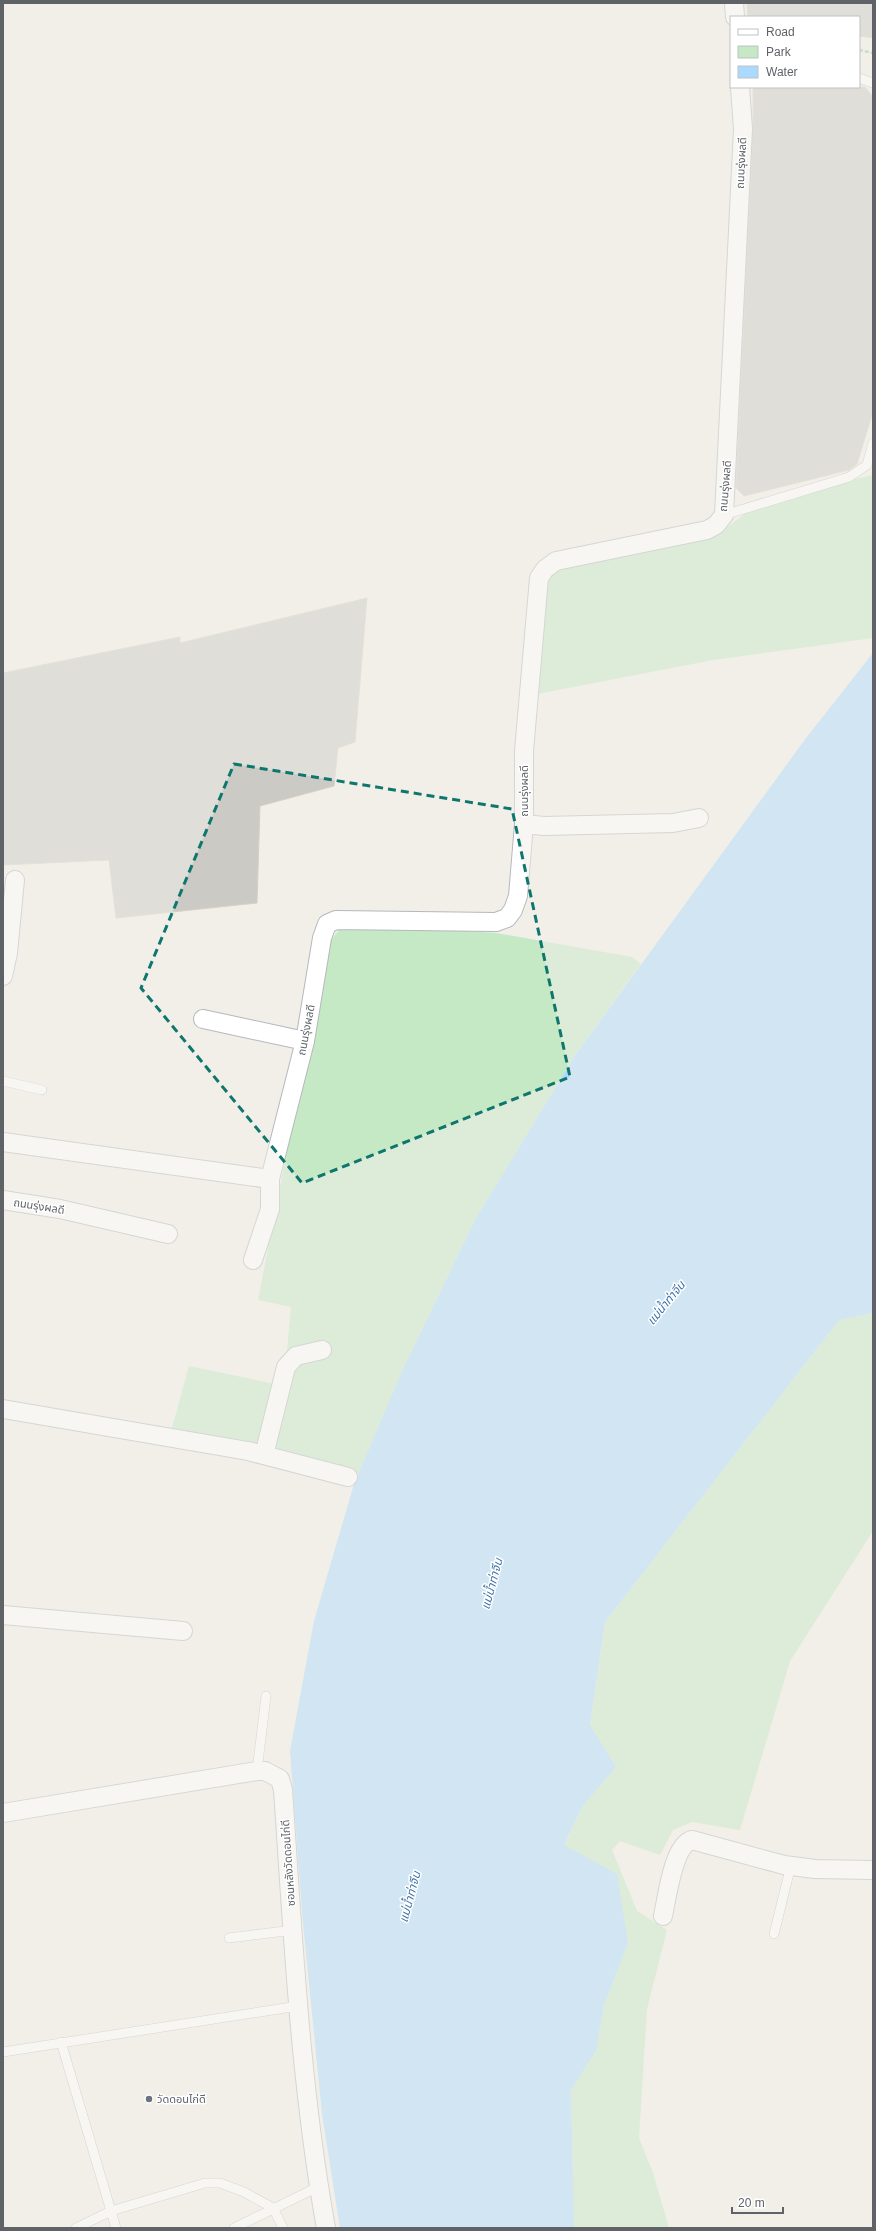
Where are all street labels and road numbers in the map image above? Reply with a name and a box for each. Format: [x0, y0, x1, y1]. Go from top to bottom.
street label: ถนนรุ่งผลดี [734, 137, 749, 189]
street label: ถนนรุ่งผลดี [717, 460, 734, 512]
street label: ถนนรุ่งผลดี [518, 765, 531, 817]
street label: ถนนรุ่งผลดี [295, 1004, 318, 1057]
street label: ถนนรุ่งผลดี [12, 1196, 65, 1217]
street label: ซอนหลังวัดดอนไก่ดี [279, 1819, 297, 1907]

